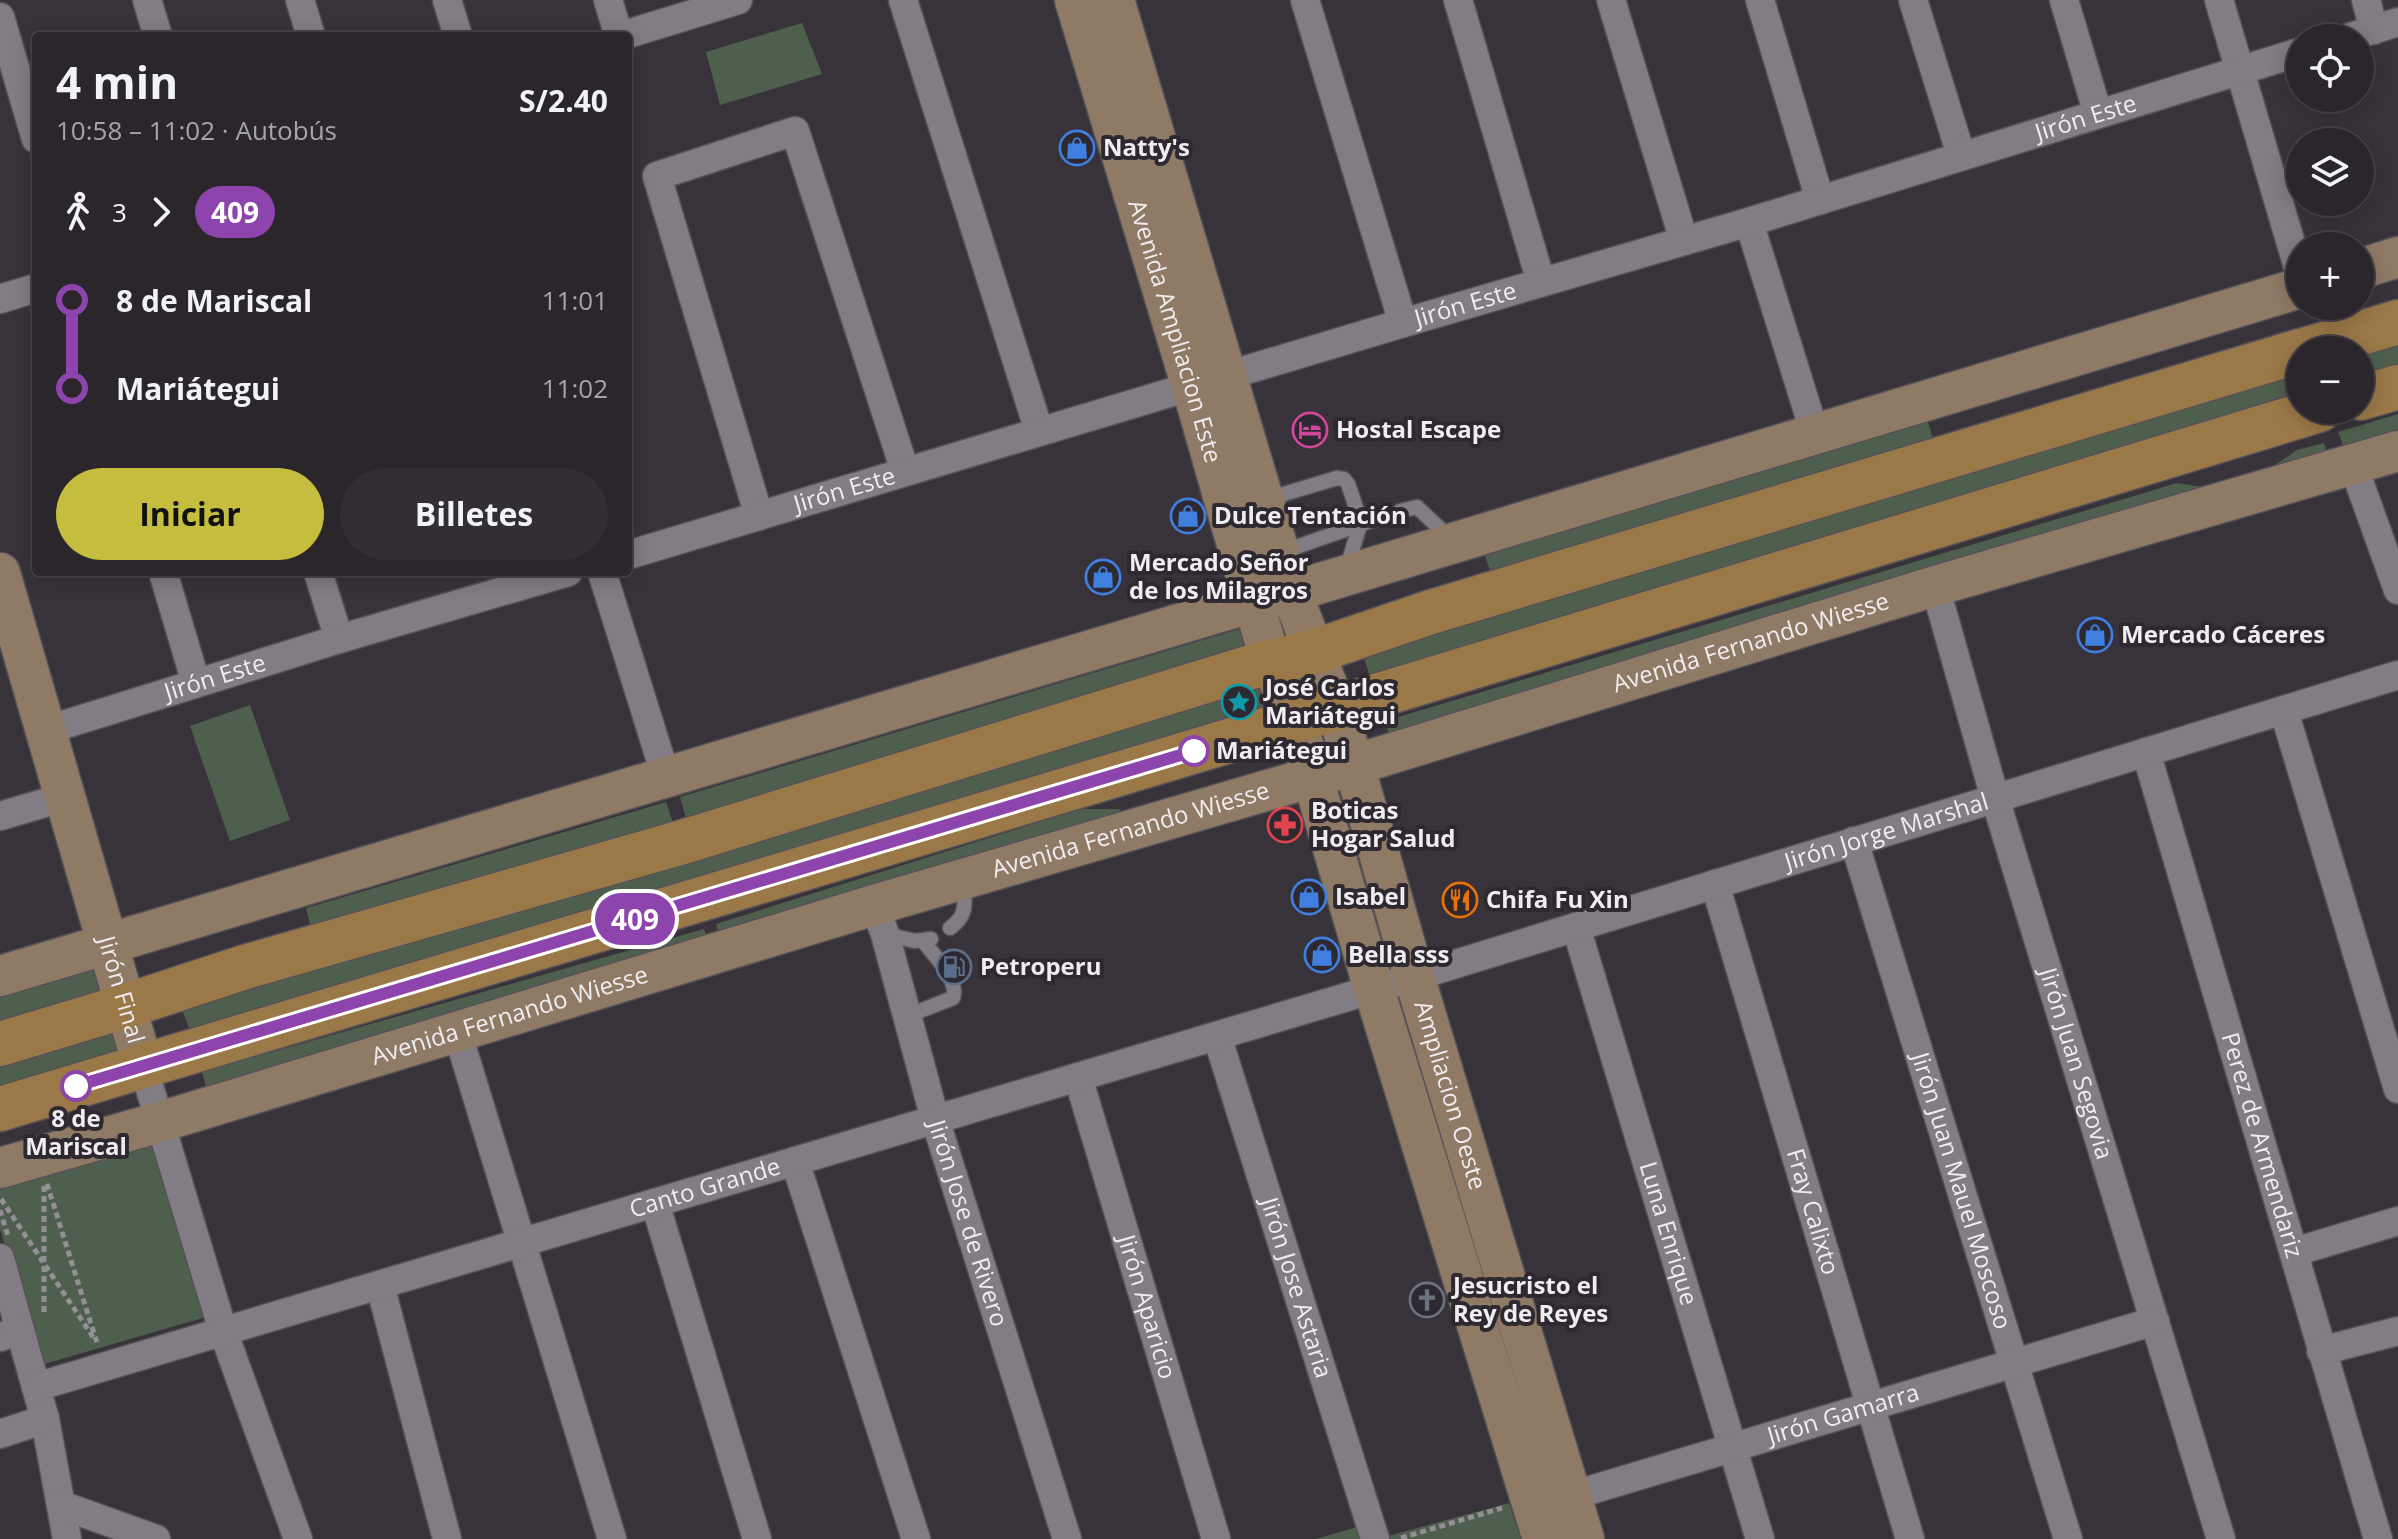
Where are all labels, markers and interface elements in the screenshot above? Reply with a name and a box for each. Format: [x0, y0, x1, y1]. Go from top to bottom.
map controls [2286, 24, 2374, 424]
button: locate [2286, 24, 2374, 112]
text: 4 min [56, 52, 178, 112]
text: S/2.40 [519, 80, 608, 121]
street label: Jirón Este [2029, 85, 2140, 148]
text: 10:58 – 11:02 · Autobús [56, 112, 337, 148]
button: layers [2286, 128, 2374, 216]
shop icon: Natty's [1058, 129, 1096, 167]
place label: Natty's [1103, 130, 1190, 163]
icon: walk [56, 190, 100, 234]
icon: forward [139, 190, 183, 234]
text: 409 [211, 193, 259, 231]
text: 3 [112, 194, 127, 230]
street label: Avenida Ampliacion Este [1121, 195, 1231, 466]
button: + [2286, 232, 2374, 320]
street label: Jirón Este [1408, 273, 1520, 334]
text: 8 de Mariscal [116, 280, 312, 321]
text: 11:01 [542, 282, 608, 318]
button: − [2286, 336, 2374, 424]
text: Mariátegui [116, 368, 280, 409]
text: 11:02 [542, 370, 608, 406]
hotel icon: Hostal Escape [1291, 411, 1329, 449]
place label: Hostal Escape [1336, 412, 1501, 445]
street label: Jirón Este [787, 458, 899, 520]
button: Iniciar [56, 468, 324, 560]
button: Billetes [340, 468, 608, 560]
shop icon: Dulce Tentación [1169, 497, 1207, 535]
place label: Dulce Tentación [1214, 498, 1407, 531]
place label: Mercado Señor de los Milagros [1129, 545, 1309, 606]
shop icon: Mercado Señor de los Milagros [1084, 558, 1122, 596]
street label: Avenida Fernando Wiesse [1608, 583, 1893, 699]
shop icon: Mercado Cáceres [2076, 616, 2114, 654]
place label: Mercado Cáceres [2121, 617, 2325, 650]
street label: Jirón Este [158, 645, 269, 708]
place label: José Carlos Mariátegui [1263, 670, 1396, 731]
place icon: José Carlos Mariátegui [1220, 683, 1258, 721]
place label: Mariátegui [1216, 733, 1347, 766]
marker: Mariátegui [1179, 736, 1209, 766]
street label: Avenida Fernando Wiesse [987, 773, 1273, 885]
street label: Jirón Jorge Marshal [1778, 784, 1992, 878]
place label: Boticas Hogar Salud [1311, 793, 1455, 854]
pharmacy icon: Boticas Hogar Salud [1266, 806, 1304, 844]
shop icon: Isabel [1290, 878, 1328, 916]
place label: Isabel [1335, 879, 1406, 912]
restaurant icon: Chifa Fu Xin [1441, 881, 1479, 919]
place label: Chifa Fu Xin [1486, 882, 1629, 915]
line badge: 409 [589, 893, 681, 945]
text: 409 [611, 900, 659, 938]
street label: Jirón Final [91, 930, 154, 1047]
shop icon: Bella sss [1303, 936, 1341, 974]
place label: Bella sss [1348, 937, 1450, 970]
fuel station icon: Petroperu [935, 948, 973, 986]
place label: Petroperu [980, 949, 1101, 982]
street label: Avenida Fernando Wiesse [367, 957, 652, 1072]
street label: Jirón Juan Segovia [2032, 961, 2122, 1163]
street label: Ampliacion Oeste [1407, 996, 1496, 1193]
street label: Perez de Armendariz [2215, 1028, 2312, 1262]
street label: Jirón Juan Mauel Moscoso [1904, 1046, 2021, 1333]
marker: 8 de Mariscal [61, 1071, 91, 1101]
place label: 8 de Mariscal [25, 1101, 127, 1162]
street label: Jirón Jose de Rivero [921, 1114, 1017, 1330]
street label: Fray Calixto [1780, 1144, 1848, 1278]
street label: Canto Grande [625, 1149, 784, 1225]
street label: Luna Enrique [1632, 1157, 1707, 1309]
street label: Jirón Jose Astaria [1253, 1191, 1341, 1382]
street label: Jirón Aparicio [1110, 1229, 1185, 1383]
place label: Jesucristo el Rey de Reyes [1451, 1268, 1608, 1329]
church icon: Jesucristo el Rey de Reyes [1408, 1281, 1446, 1319]
street label: Jirón Gamarra [1761, 1375, 1923, 1452]

